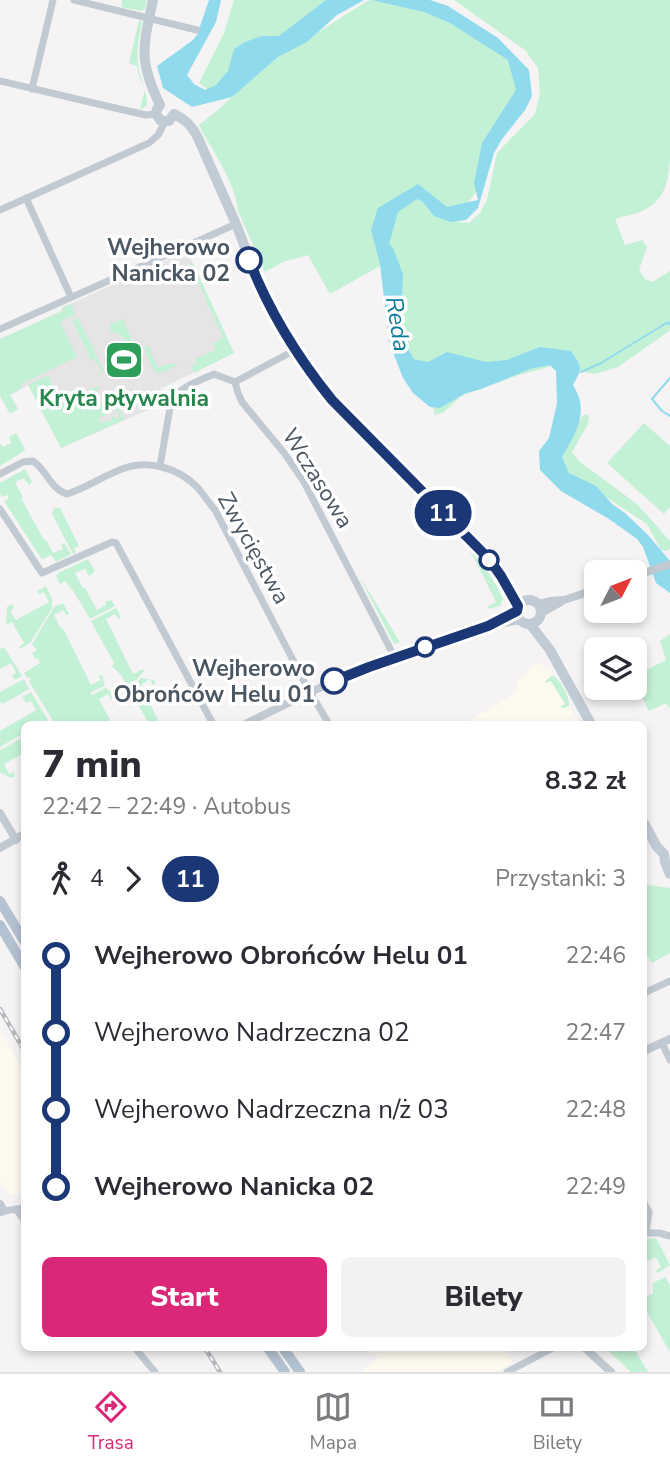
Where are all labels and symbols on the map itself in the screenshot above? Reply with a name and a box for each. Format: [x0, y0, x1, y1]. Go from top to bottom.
place label: Wejherowo Nanicka 02 [107, 232, 230, 289]
marker: Wejherowo Nanicka 02 [236, 247, 262, 273]
water label: Reda [378, 294, 418, 354]
sports icon: Kryta pływalnia [103, 339, 145, 381]
place label: Kryta pływalnia [39, 383, 209, 414]
street label: Wczasowa [275, 422, 360, 534]
street label: Zwycięstwa [210, 487, 297, 610]
line badge: 11 [412, 490, 474, 536]
unlabelled marker [479, 550, 499, 570]
north arrow [584, 560, 648, 623]
unlabelled marker [415, 637, 435, 657]
place label: Wejherowo Obrońców Helu 01 [113, 653, 315, 710]
marker: Wejherowo Obrońców Helu 01 [321, 668, 347, 694]

